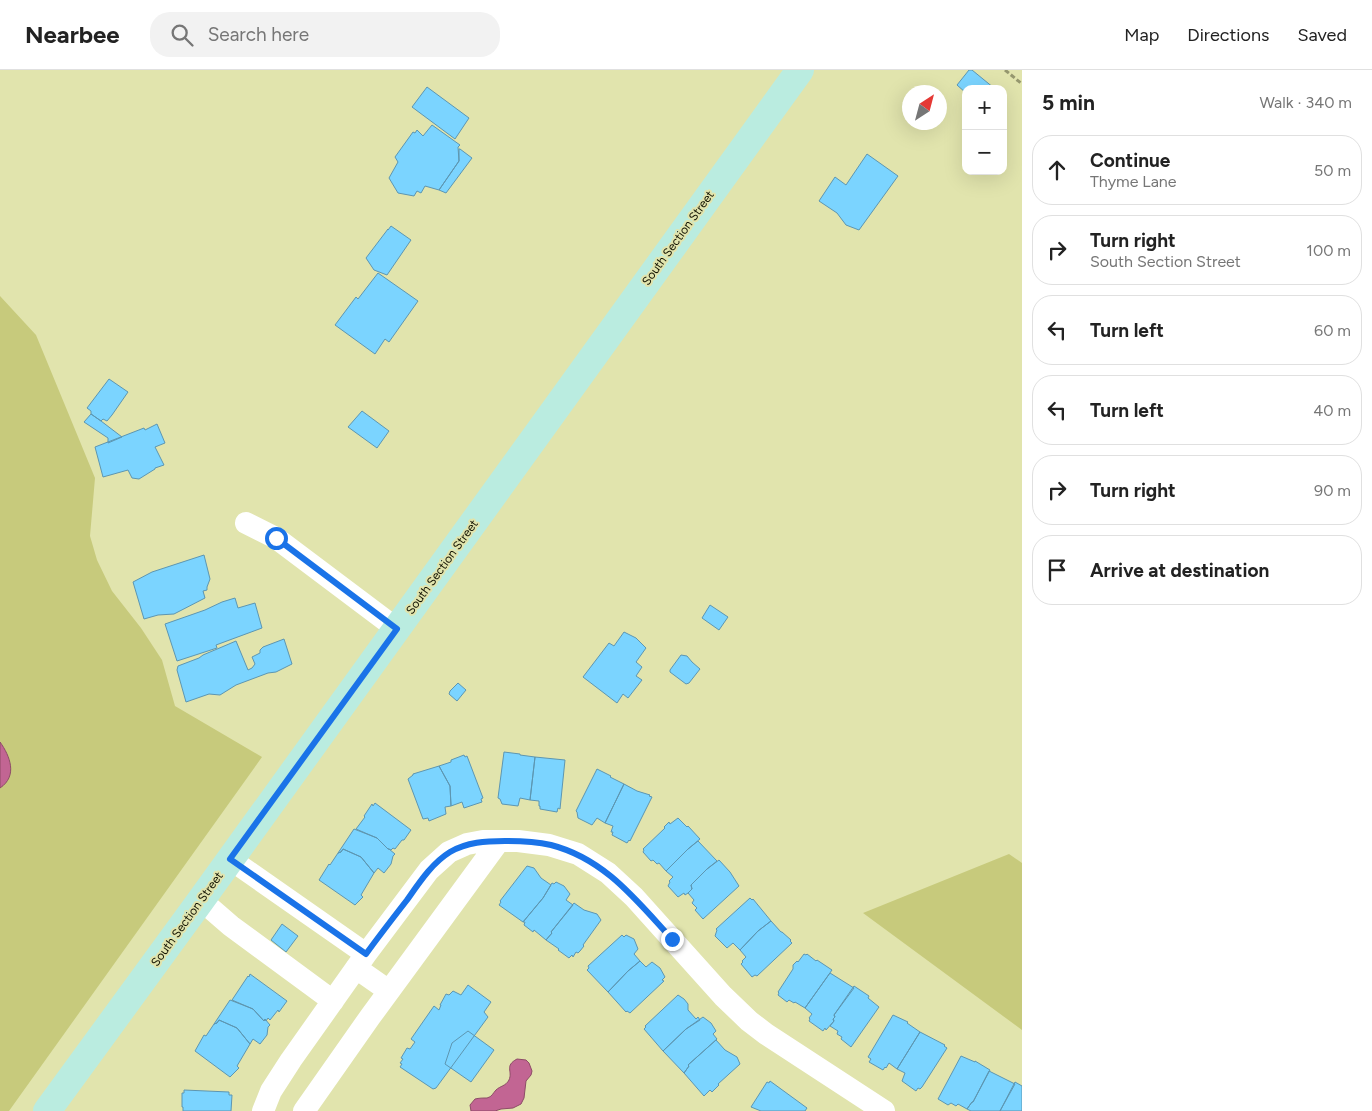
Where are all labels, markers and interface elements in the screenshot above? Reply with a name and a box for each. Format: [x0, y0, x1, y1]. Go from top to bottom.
search box [150, 12, 500, 57]
text: Nearbee [25, 20, 120, 49]
icon: search [168, 21, 196, 49]
text: Search here [208, 23, 309, 46]
text: Map [1124, 24, 1159, 46]
text: Directions [1187, 24, 1269, 46]
text: Saved [1297, 24, 1347, 46]
north arrow [902, 85, 947, 130]
map controls [962, 85, 1007, 175]
button: + [962, 85, 1007, 130]
text: 5 min [1042, 90, 1095, 115]
text: Walk · 340 m [1259, 93, 1352, 112]
button: − [962, 130, 1007, 175]
text: Continue [1090, 149, 1170, 172]
icon: ahead [1043, 156, 1071, 184]
text: 50 m [1314, 161, 1351, 180]
text: Thyme Lane [1090, 172, 1177, 191]
street label: South Section Street [639, 188, 717, 288]
text: Turn right [1090, 229, 1176, 252]
icon: right [1043, 236, 1071, 264]
text: 100 m [1306, 241, 1351, 260]
text: South Section Street [1090, 252, 1241, 271]
icon: left [1043, 316, 1071, 344]
text: Turn left [1090, 319, 1164, 342]
text: 60 m [1314, 321, 1351, 340]
icon: left [1043, 396, 1071, 424]
text: Turn left [1090, 399, 1164, 422]
text: 40 m [1313, 401, 1351, 420]
icon: right [1043, 476, 1071, 504]
text: Turn right [1090, 479, 1176, 502]
text: 90 m [1314, 481, 1351, 500]
street label: South Section Street [403, 517, 481, 617]
route start [265, 527, 288, 550]
icon: arrive [1043, 556, 1071, 584]
text: Arrive at destination [1090, 559, 1269, 582]
street label: South Section Street [148, 869, 226, 969]
route end [661, 928, 684, 951]

